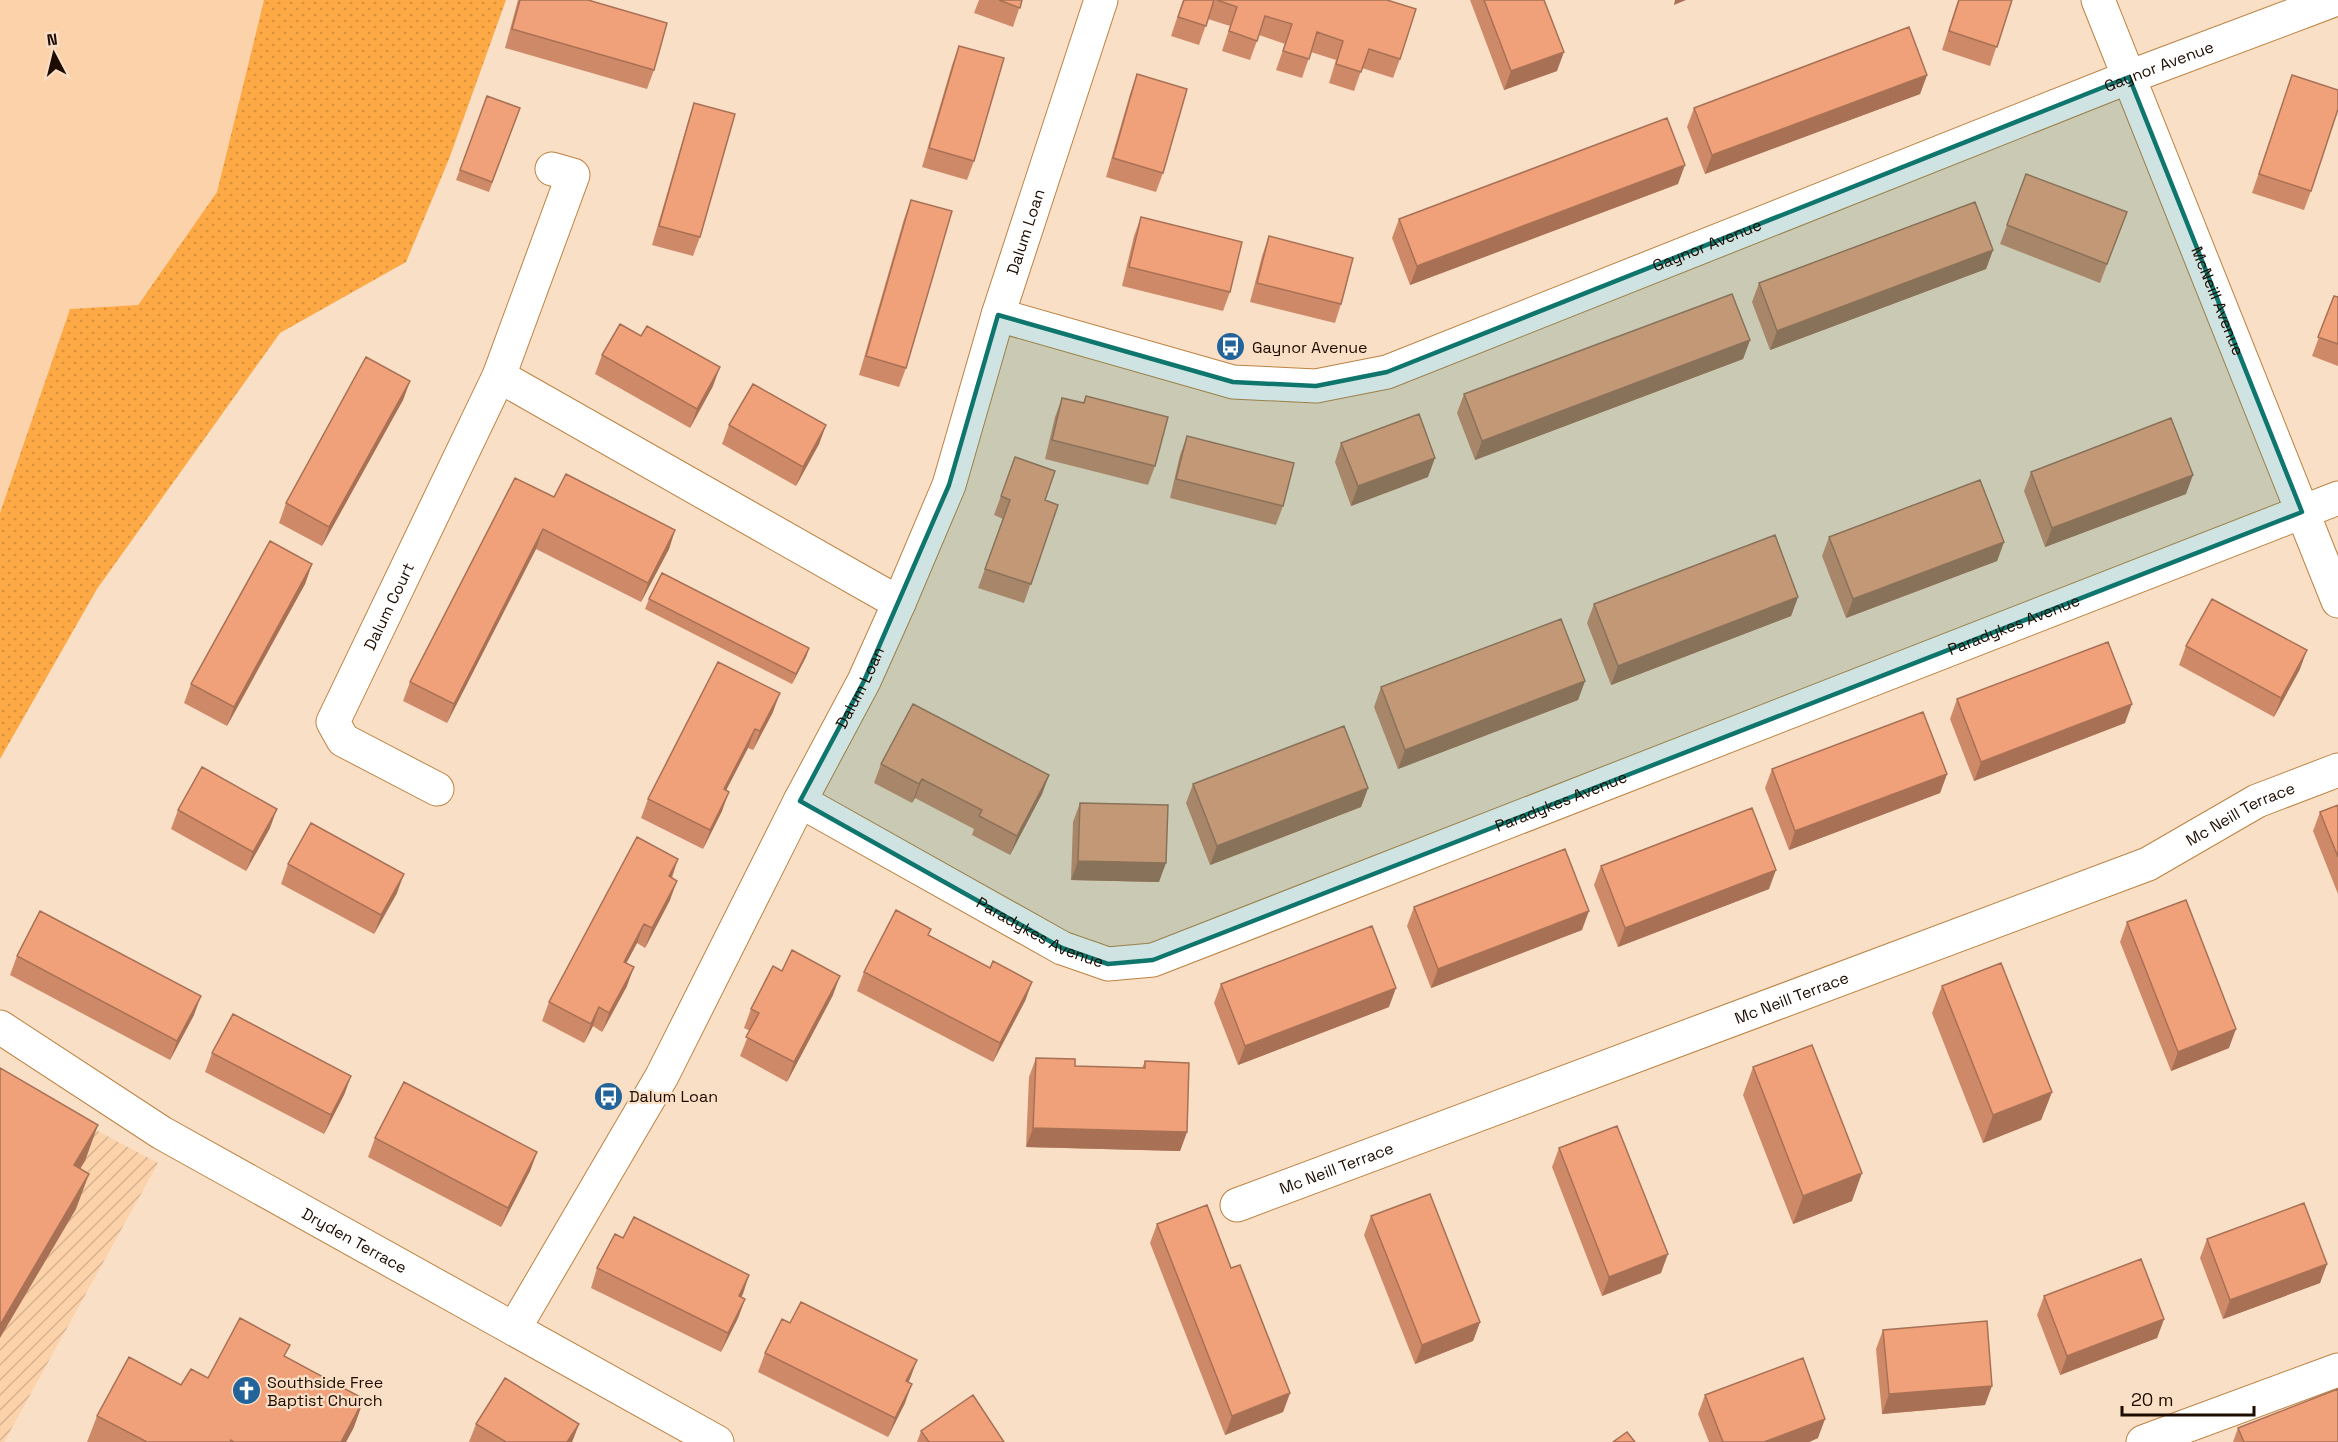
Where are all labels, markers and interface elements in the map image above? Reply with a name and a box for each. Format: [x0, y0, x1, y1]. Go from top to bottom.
north arrow [24, 24, 84, 84]
text: N [46, 29, 59, 51]
street label: Gaynor Avenue [2101, 36, 2217, 97]
street label: Dalum Loan [1002, 186, 1050, 277]
street label: Gaynor Avenue [1649, 214, 1765, 276]
street label: McNeill Avenue [2186, 243, 2249, 359]
bus stop icon: Gaynor Avenue [1215, 331, 1247, 363]
place label: Gaynor Avenue [1252, 337, 1368, 358]
street label: Dalum Court [359, 559, 419, 654]
street label: Paradykes Avenue [1945, 590, 2083, 660]
street label: Dalum Loan [831, 643, 889, 732]
street label: Paradykes Avenue [1492, 766, 1630, 837]
street label: Mc Neill Terrace [2182, 778, 2298, 851]
street label: Paradykes Avenue [972, 892, 1106, 973]
street label: Mc Neill Terrace [1732, 967, 1852, 1029]
bus stop icon: Dalum Loan [592, 1080, 624, 1112]
place label: Dalum Loan [629, 1086, 718, 1107]
street label: Mc Neill Terrace [1276, 1137, 1396, 1199]
street label: Dryden Terrace [298, 1203, 411, 1278]
place label: Southside Free Baptist Church [267, 1372, 383, 1411]
church icon: Southside Free Baptist Church [230, 1375, 262, 1407]
scale bar [2122, 1379, 2254, 1417]
text: 20 m [2131, 1388, 2174, 1411]

